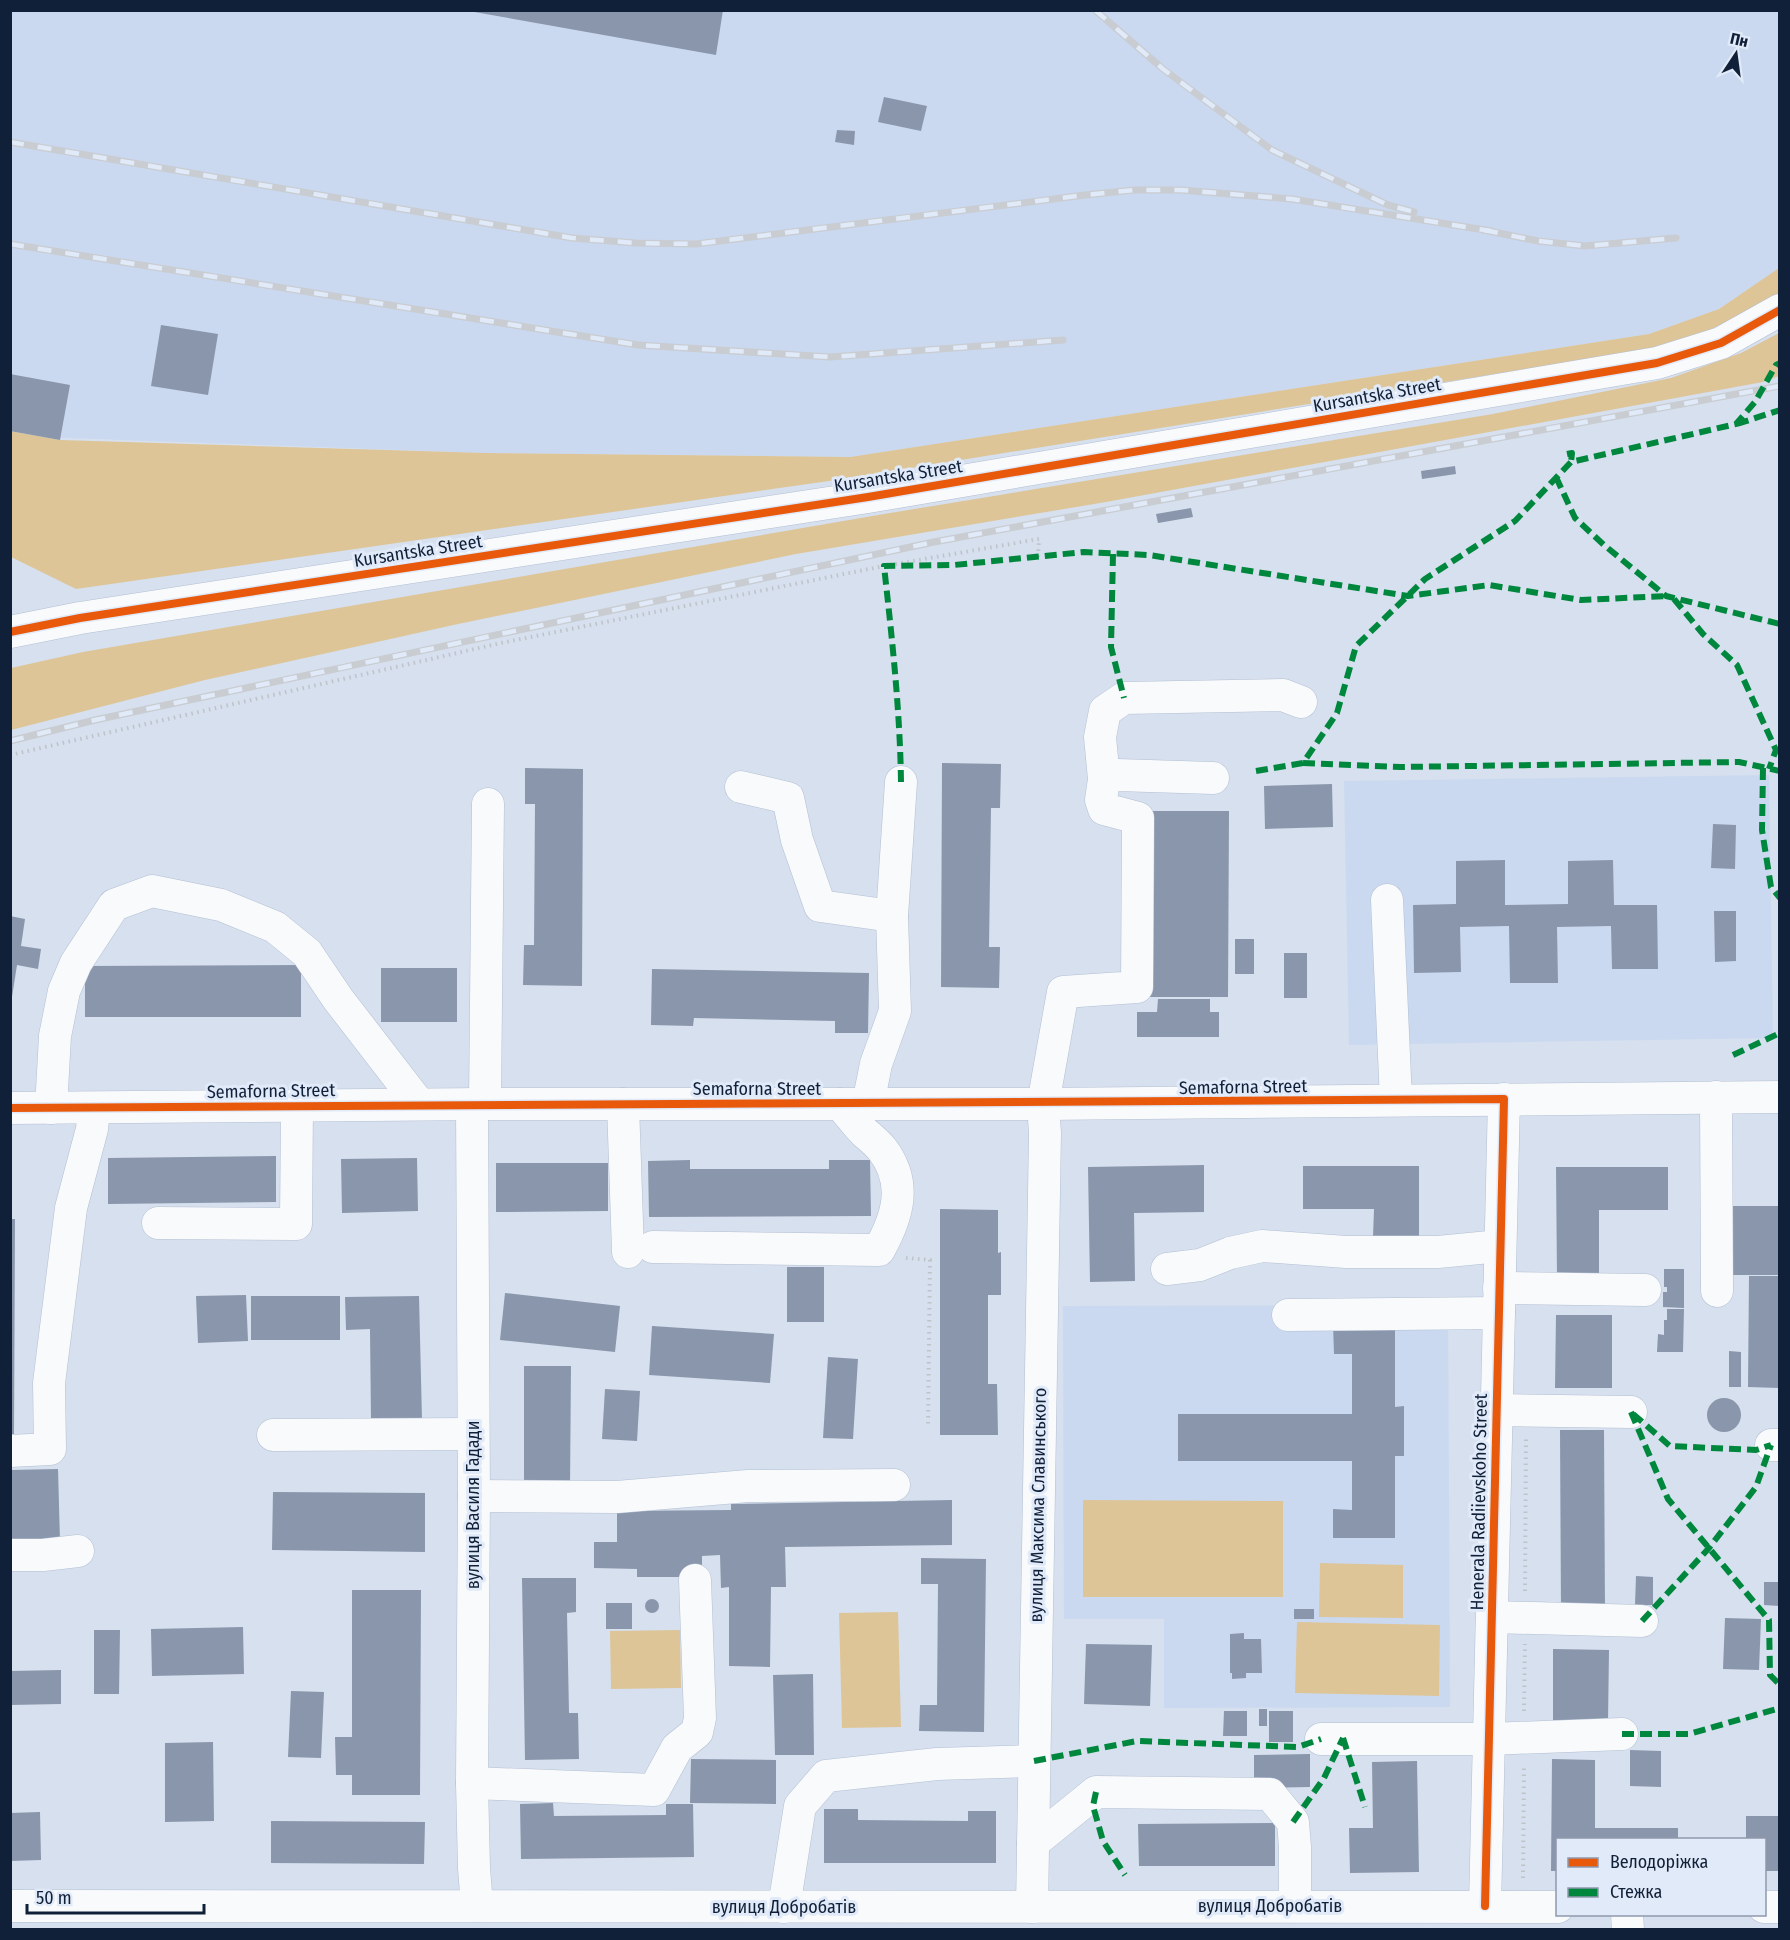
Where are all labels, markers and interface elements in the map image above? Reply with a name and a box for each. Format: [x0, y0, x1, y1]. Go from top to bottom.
north arrow [1706, 24, 1766, 84]
text: Пн [1728, 29, 1750, 51]
street label: Kursantska Street [1311, 373, 1443, 417]
street label: Kursantska Street [832, 455, 964, 497]
street label: Kursantska Street [352, 530, 484, 572]
street label: Semaforna Street [1179, 1075, 1307, 1099]
street label: Semaforna Street [693, 1078, 821, 1100]
street label: Semaforna Street [207, 1079, 335, 1103]
street label: вулиця Максима Славинського [1025, 1387, 1051, 1623]
street label: Henerala Radiievskoho Street [1466, 1393, 1492, 1611]
street label: вулиця Василя Гадади [462, 1421, 484, 1589]
legend [1556, 1838, 1766, 1916]
text: Велодоріжка [1610, 1851, 1708, 1873]
scale bar [27, 1877, 204, 1915]
text: Стежка [1610, 1881, 1663, 1903]
text: 50 m [36, 1887, 72, 1909]
street label: вулиця Добробатів [1198, 1895, 1342, 1917]
street label: вулиця Добробатів [712, 1896, 856, 1918]

